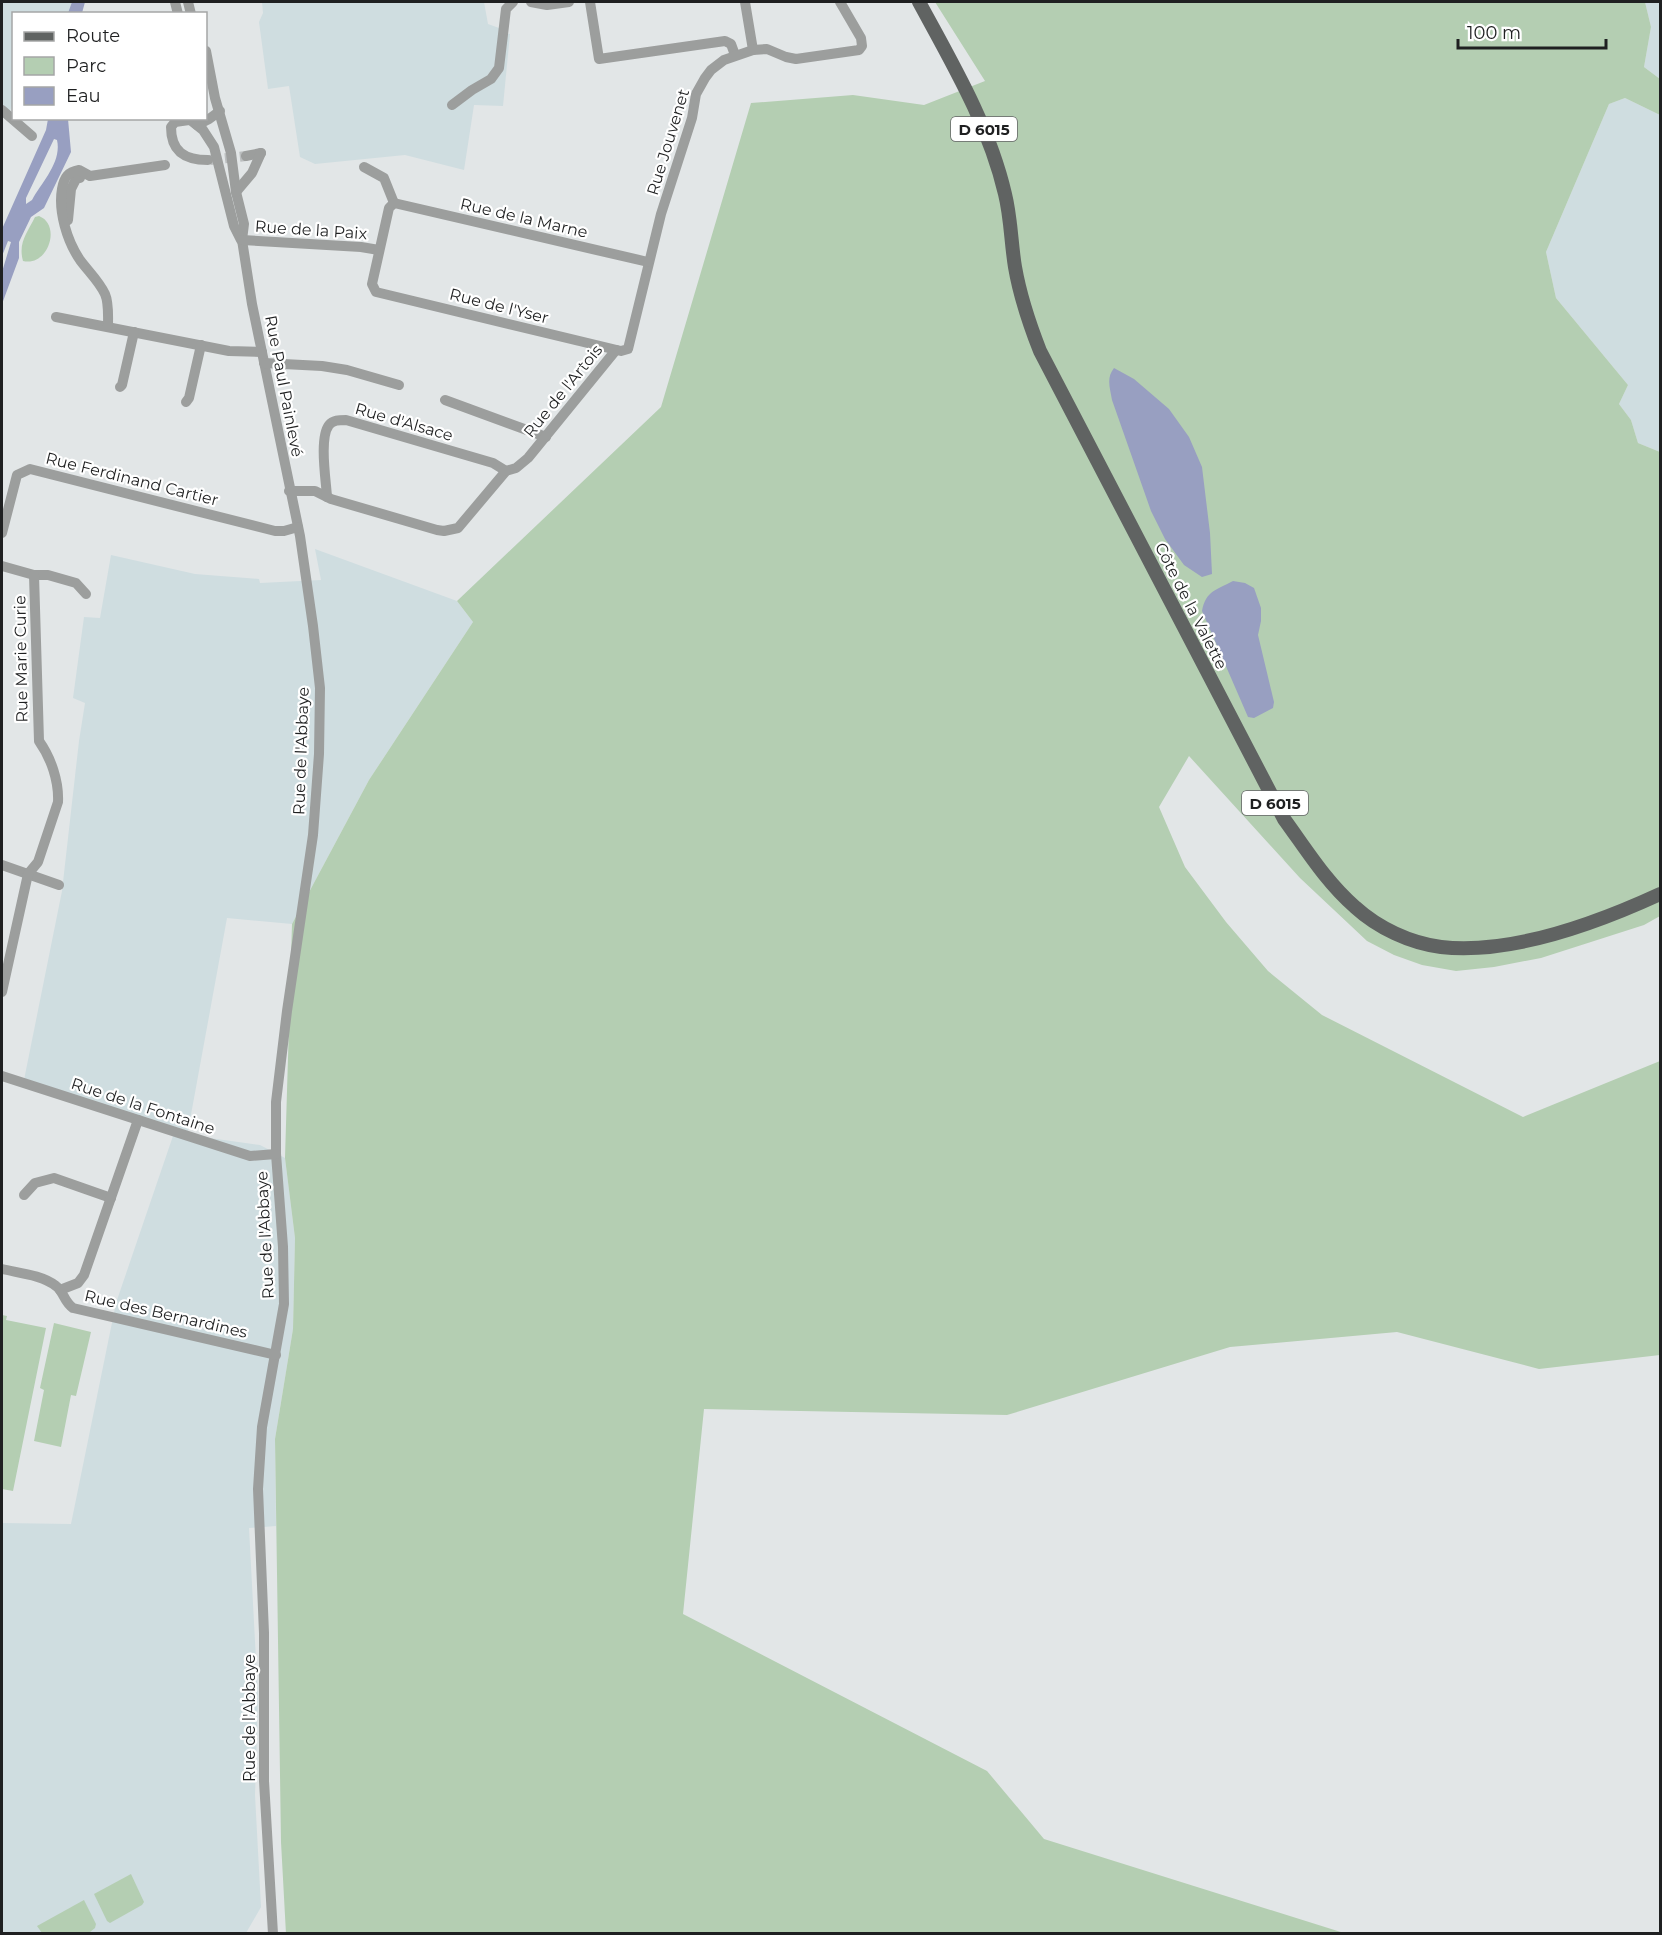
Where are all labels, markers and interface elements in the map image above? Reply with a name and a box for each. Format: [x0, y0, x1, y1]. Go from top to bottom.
legend [12, 12, 207, 120]
scale bar [1458, 12, 1606, 50]
text: 100 m [1467, 22, 1521, 44]
text: Route [66, 25, 120, 47]
text: Parc [66, 55, 106, 77]
text: Eau [66, 85, 101, 107]
street label: Rue Jouvenet [643, 86, 693, 197]
road number: D 6015 [951, 117, 1017, 141]
street label: Rue de la Marne [458, 194, 590, 242]
street label: Rue de la Paix [254, 217, 368, 243]
street label: Rue de l'Yser [448, 285, 550, 327]
street label: Rue Paul Painlevé [261, 314, 307, 458]
street label: Rue de l'Artois [520, 341, 606, 441]
street label: Rue d'Alsace [353, 399, 455, 445]
street label: Rue Ferdinand Cartier [44, 448, 220, 510]
street label: Côte de la Valette [1151, 540, 1231, 672]
street label: Rue Marie Curie [10, 595, 32, 723]
street label: Rue de l'Abbaye [289, 687, 313, 815]
road number: D 6015 [1242, 791, 1308, 815]
street label: Rue de la Fontaine [69, 1074, 217, 1138]
street label: Rue de l'Abbaye [252, 1171, 278, 1299]
street label: Rue des Bernardines [83, 1286, 249, 1342]
street label: Rue de l'Abbaye [240, 1654, 259, 1782]

